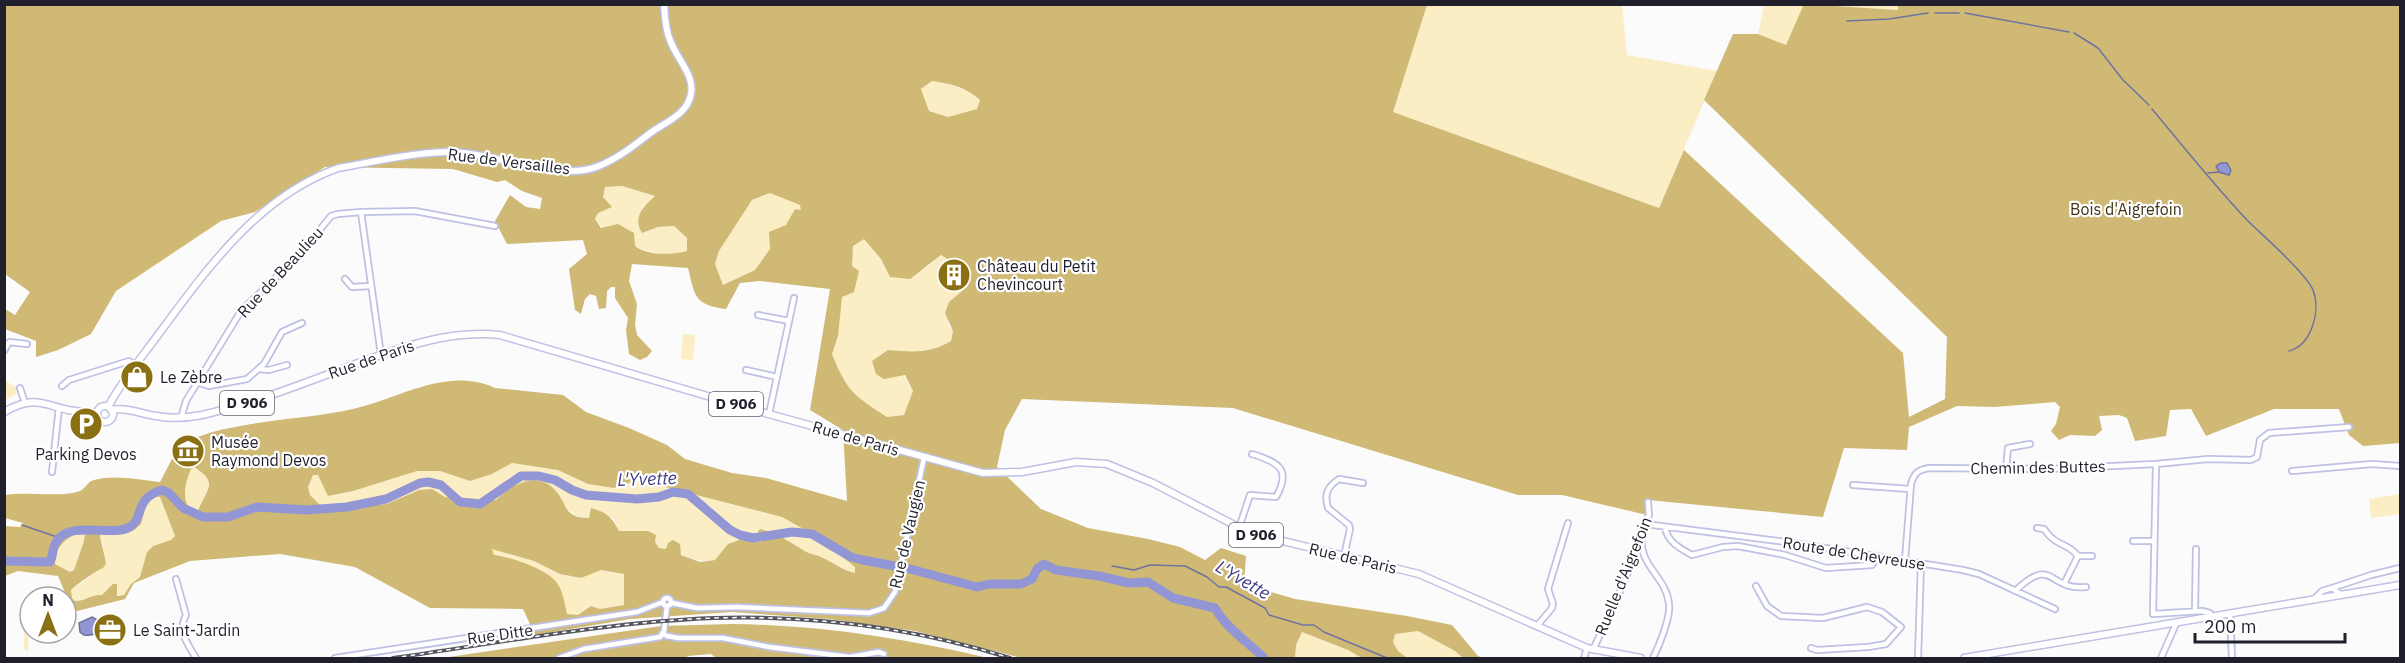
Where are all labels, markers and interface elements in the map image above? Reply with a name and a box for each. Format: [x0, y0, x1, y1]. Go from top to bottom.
street label: Rue de Versailles [447, 144, 571, 178]
park label: Bois d'Aigrefoin [2070, 199, 2182, 219]
street label: Rue de Beaulieu [233, 222, 327, 322]
place label: Château du Petit Chevincourt [977, 256, 1096, 294]
building icon: Château du Petit Chevincourt [936, 257, 972, 293]
street label: Rue de Paris [325, 335, 417, 383]
shop icon: Le Zèbre [119, 359, 155, 395]
place label: Le Zèbre [160, 367, 222, 387]
road number: D 906 [220, 391, 274, 415]
road number: D 906 [709, 392, 763, 416]
parking icon: Parking Devos [68, 406, 104, 442]
street label: Rue de Paris [810, 416, 902, 460]
place label: Musée Raymond Devos [211, 432, 327, 470]
museum icon: Musée Raymond Devos [170, 433, 206, 469]
place label: Parking Devos [35, 444, 137, 464]
street label: Chemin des Buttes [1970, 456, 2106, 478]
water label: L'Yvette [617, 466, 677, 491]
street label: Rue de Vaugien [885, 478, 929, 590]
street label: Ruelle d'Aigrefoin [1590, 514, 1656, 638]
road number: D 906 [1229, 523, 1283, 547]
street label: Route de Chevreuse [1781, 532, 1927, 574]
street label: Rue de Paris [1307, 538, 1399, 578]
water label: L'Yvette [1212, 555, 1275, 604]
north arrow [18, 585, 78, 645]
text: N [42, 590, 54, 610]
scale bar [2195, 606, 2345, 644]
office icon: Le Saint-Jardin [92, 612, 128, 648]
text: 200 m [2204, 615, 2256, 638]
street label: Rue Ditte [466, 619, 534, 649]
place label: Le Saint-Jardin [133, 620, 240, 640]

